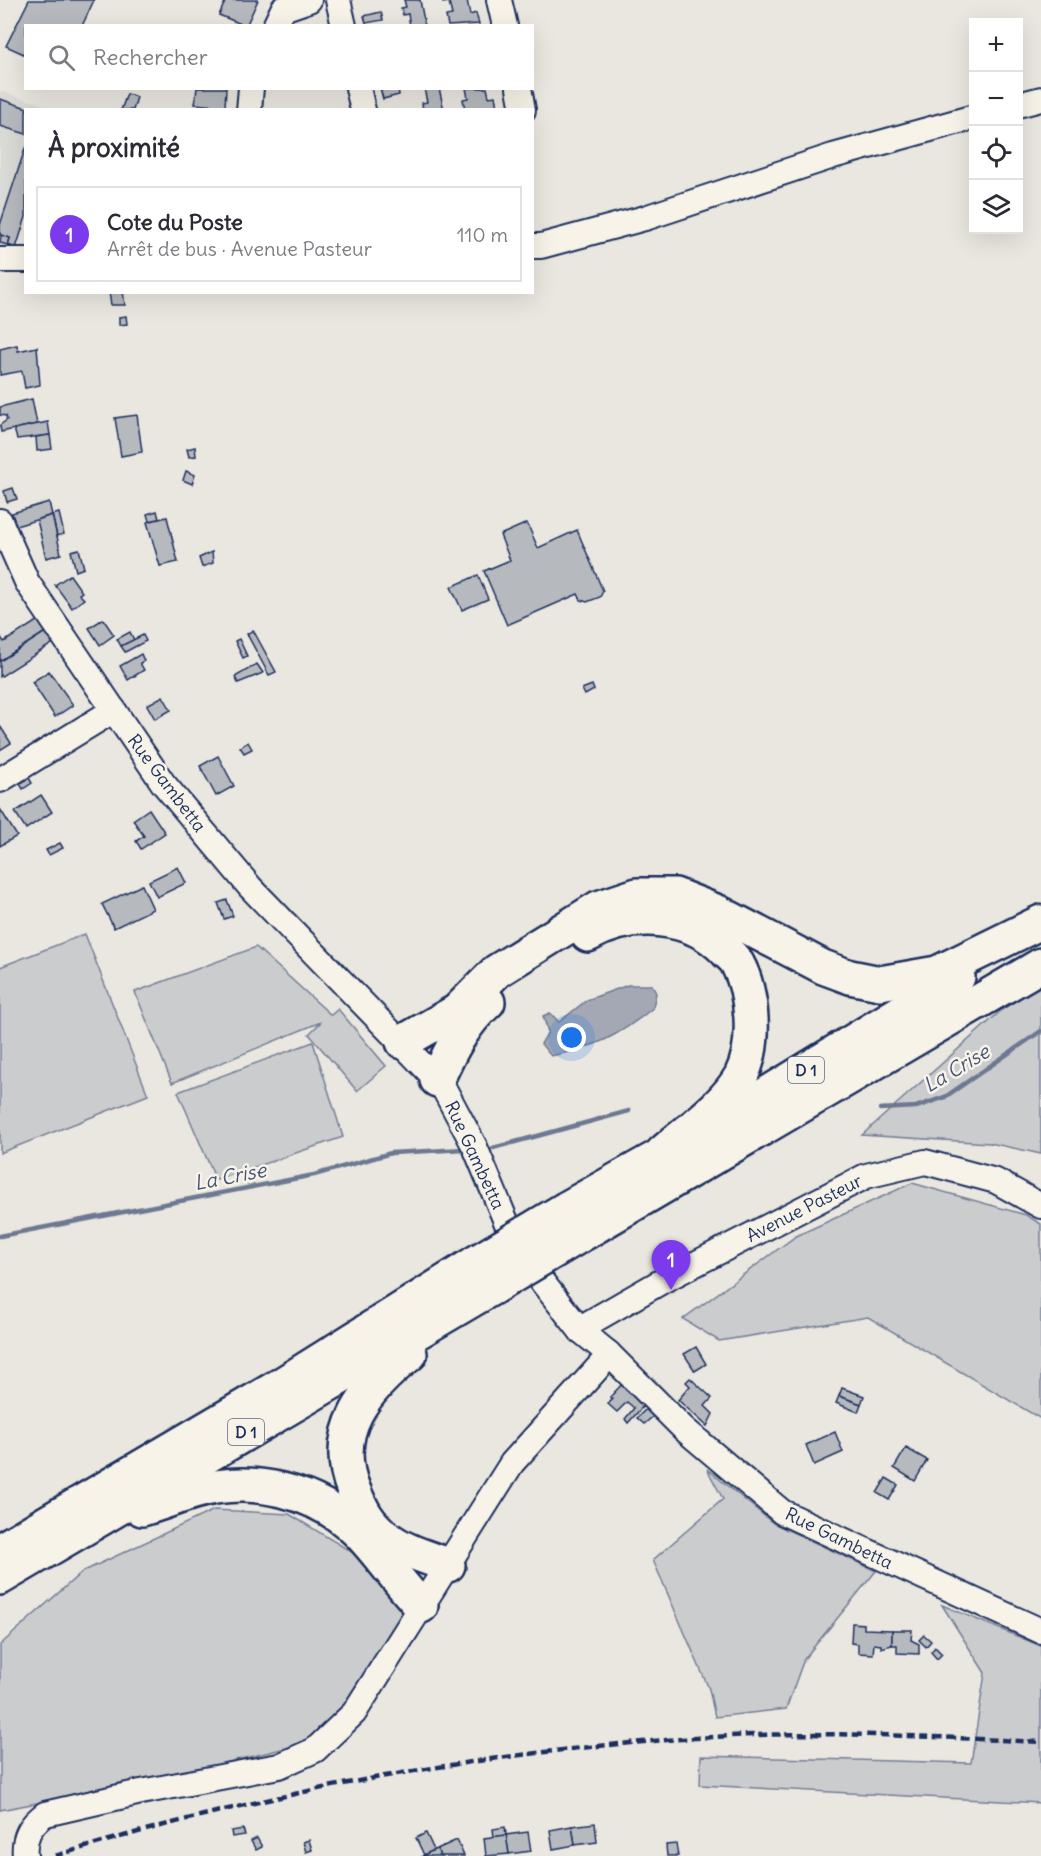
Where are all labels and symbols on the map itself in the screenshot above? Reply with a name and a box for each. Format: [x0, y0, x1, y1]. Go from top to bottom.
street label: Rue Gambetta [123, 729, 211, 837]
your location [557, 1023, 586, 1052]
water label: La Crise [918, 1038, 995, 1097]
road number: D 1 [788, 1057, 824, 1083]
street label: Rue Gambetta [440, 1097, 510, 1213]
water label: La Crise [192, 1157, 269, 1195]
street label: Avenue Pasteur [742, 1169, 866, 1247]
pin: 1 [652, 1240, 690, 1290]
road number: D 1 [228, 1419, 264, 1445]
street label: Rue Gambetta [781, 1502, 897, 1574]

